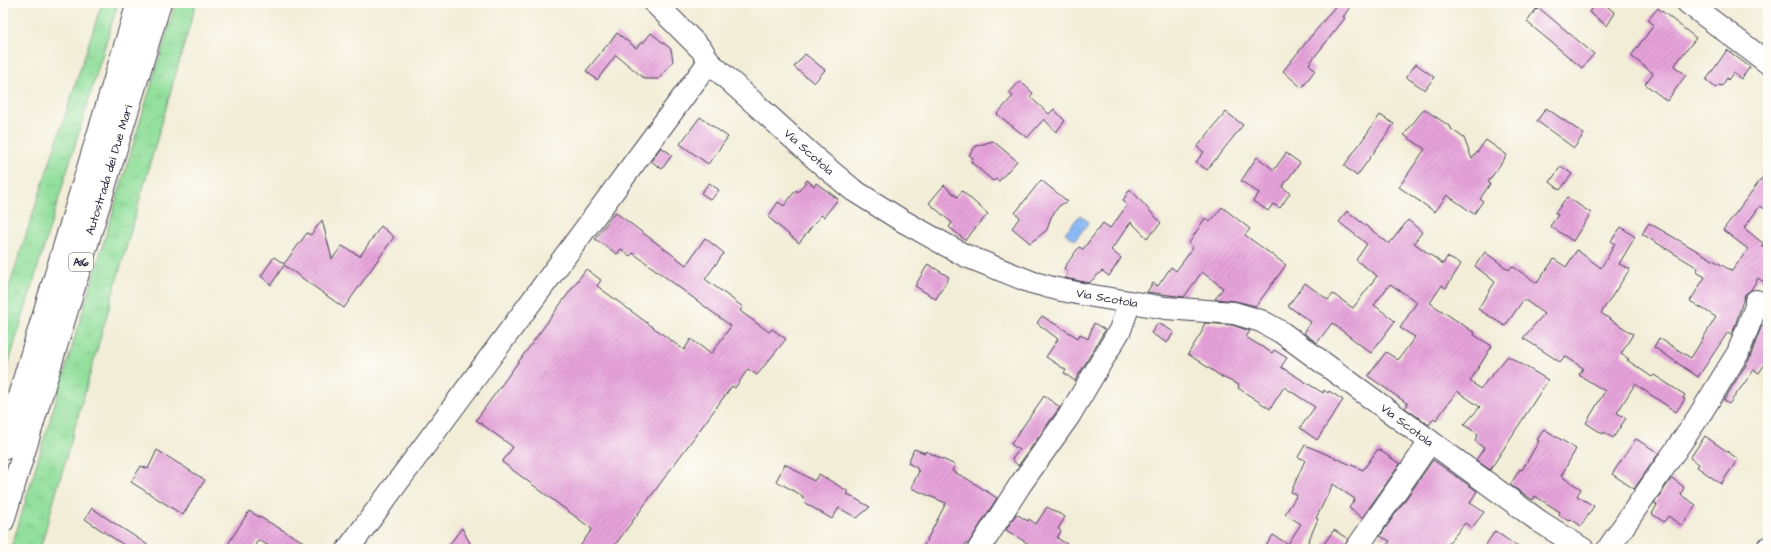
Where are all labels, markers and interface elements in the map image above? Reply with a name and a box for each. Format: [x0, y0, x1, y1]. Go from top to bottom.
street label: Autostrada dei Due Mari [82, 103, 137, 237]
street label: Via Scotola [780, 125, 837, 179]
road number: A16 [69, 253, 93, 271]
street label: Via Scotola [1075, 285, 1139, 312]
street label: Via Scotola [1377, 400, 1437, 451]

